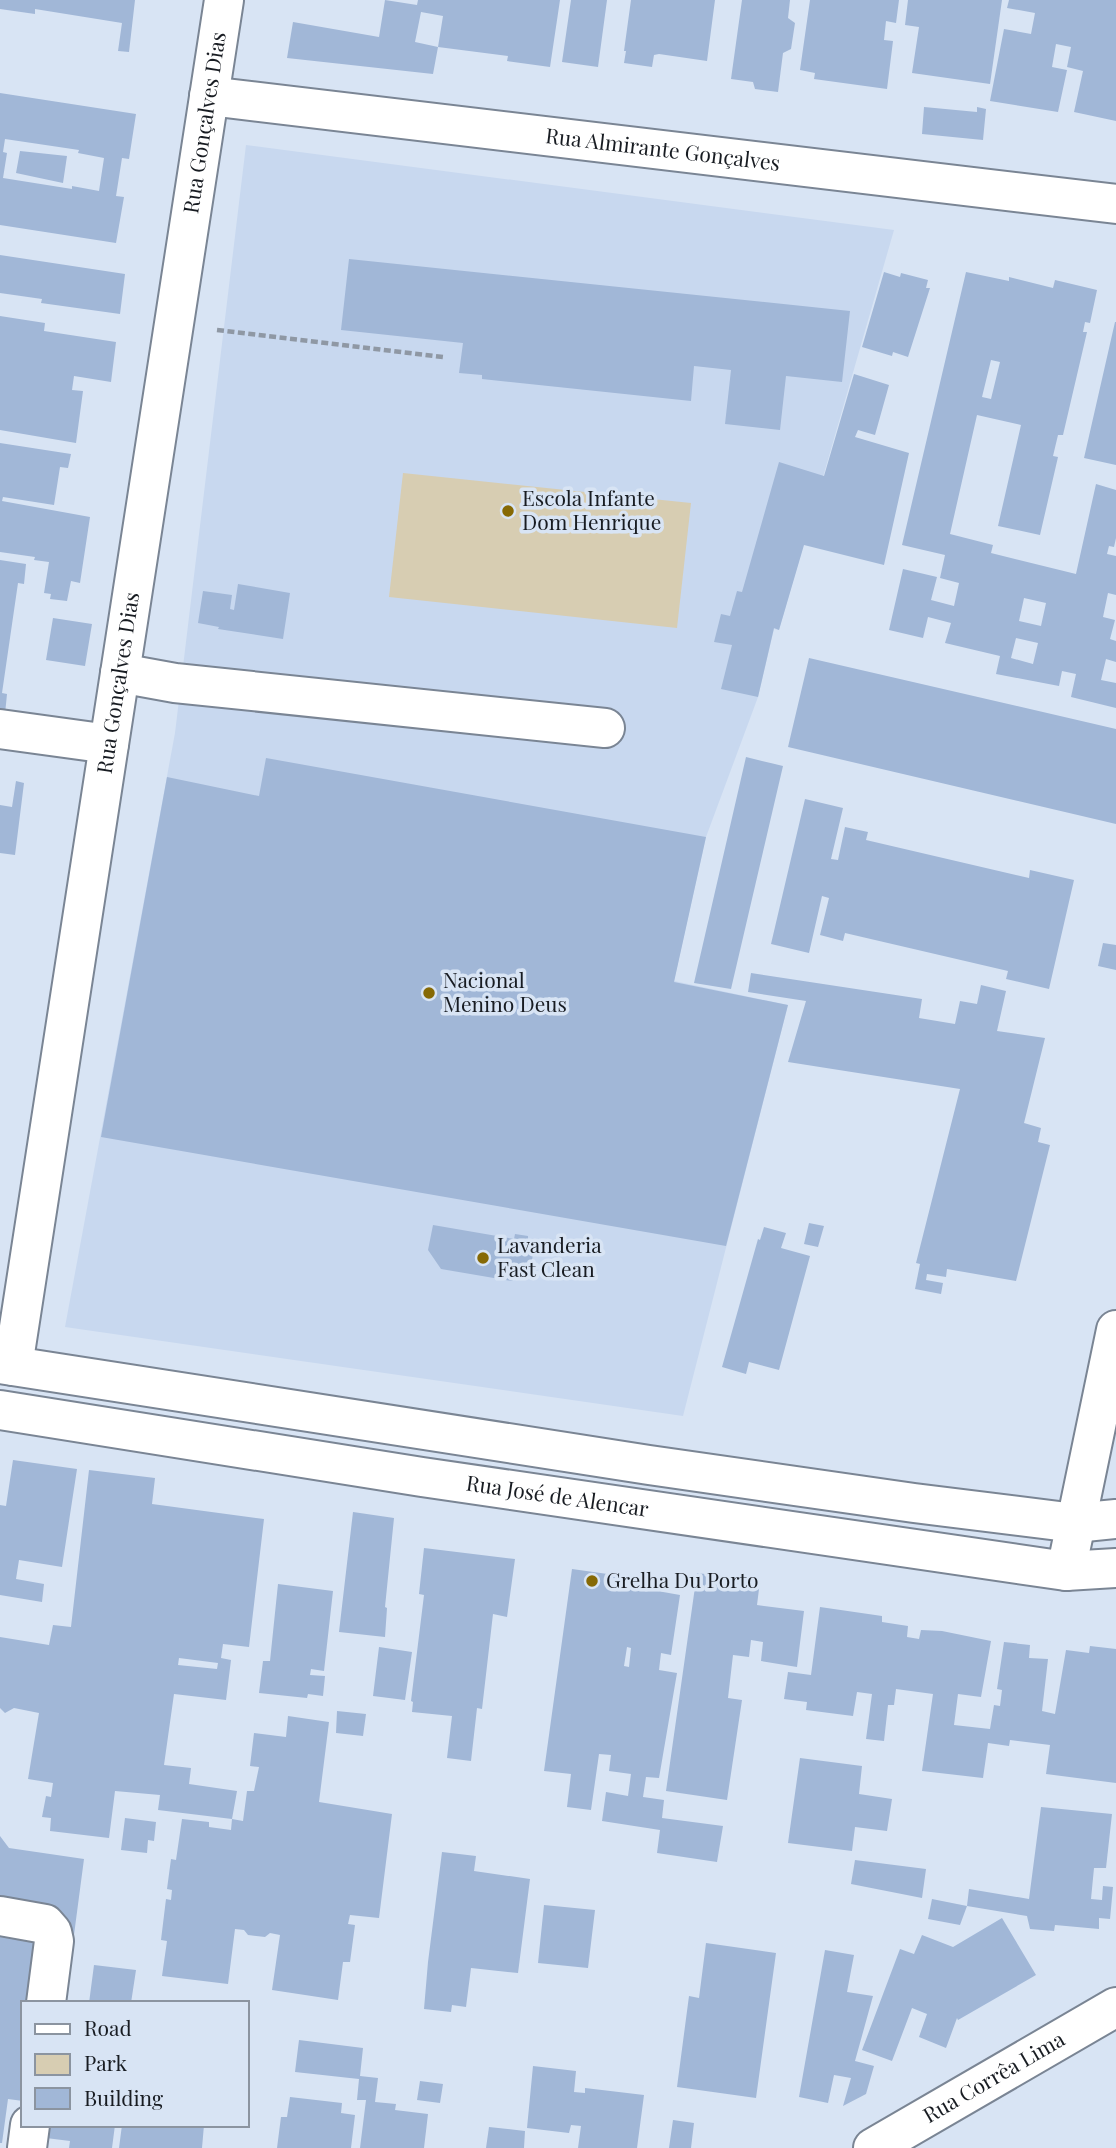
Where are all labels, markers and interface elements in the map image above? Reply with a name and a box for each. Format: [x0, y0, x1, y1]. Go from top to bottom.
street label: Rua Gonçalves Dias [175, 30, 231, 215]
street label: Rua Almirante Gonçalves [544, 120, 782, 176]
place label: Escola Infante Dom Henrique [522, 483, 661, 535]
marker: Escola Infante Dom Henrique [500, 503, 516, 519]
street label: Rua Gonçalves Dias [89, 590, 144, 776]
place label: Nacional Menino Deus [443, 965, 567, 1017]
marker: Nacional Menino Deus [421, 985, 437, 1001]
place label: Lavanderia Fast Clean [497, 1230, 602, 1282]
marker: Lavanderia Fast Clean [475, 1250, 491, 1266]
street label: Rua José de Alencar [464, 1468, 651, 1522]
place label: Grelha Du Porto [606, 1565, 759, 1593]
marker: Grelha Du Porto [584, 1573, 600, 1589]
legend [21, 2001, 248, 2127]
text: Road [84, 2013, 132, 2041]
street label: Rua Corrêa Lima [917, 2024, 1069, 2128]
text: Park [84, 2048, 128, 2076]
text: Building [84, 2083, 163, 2111]

